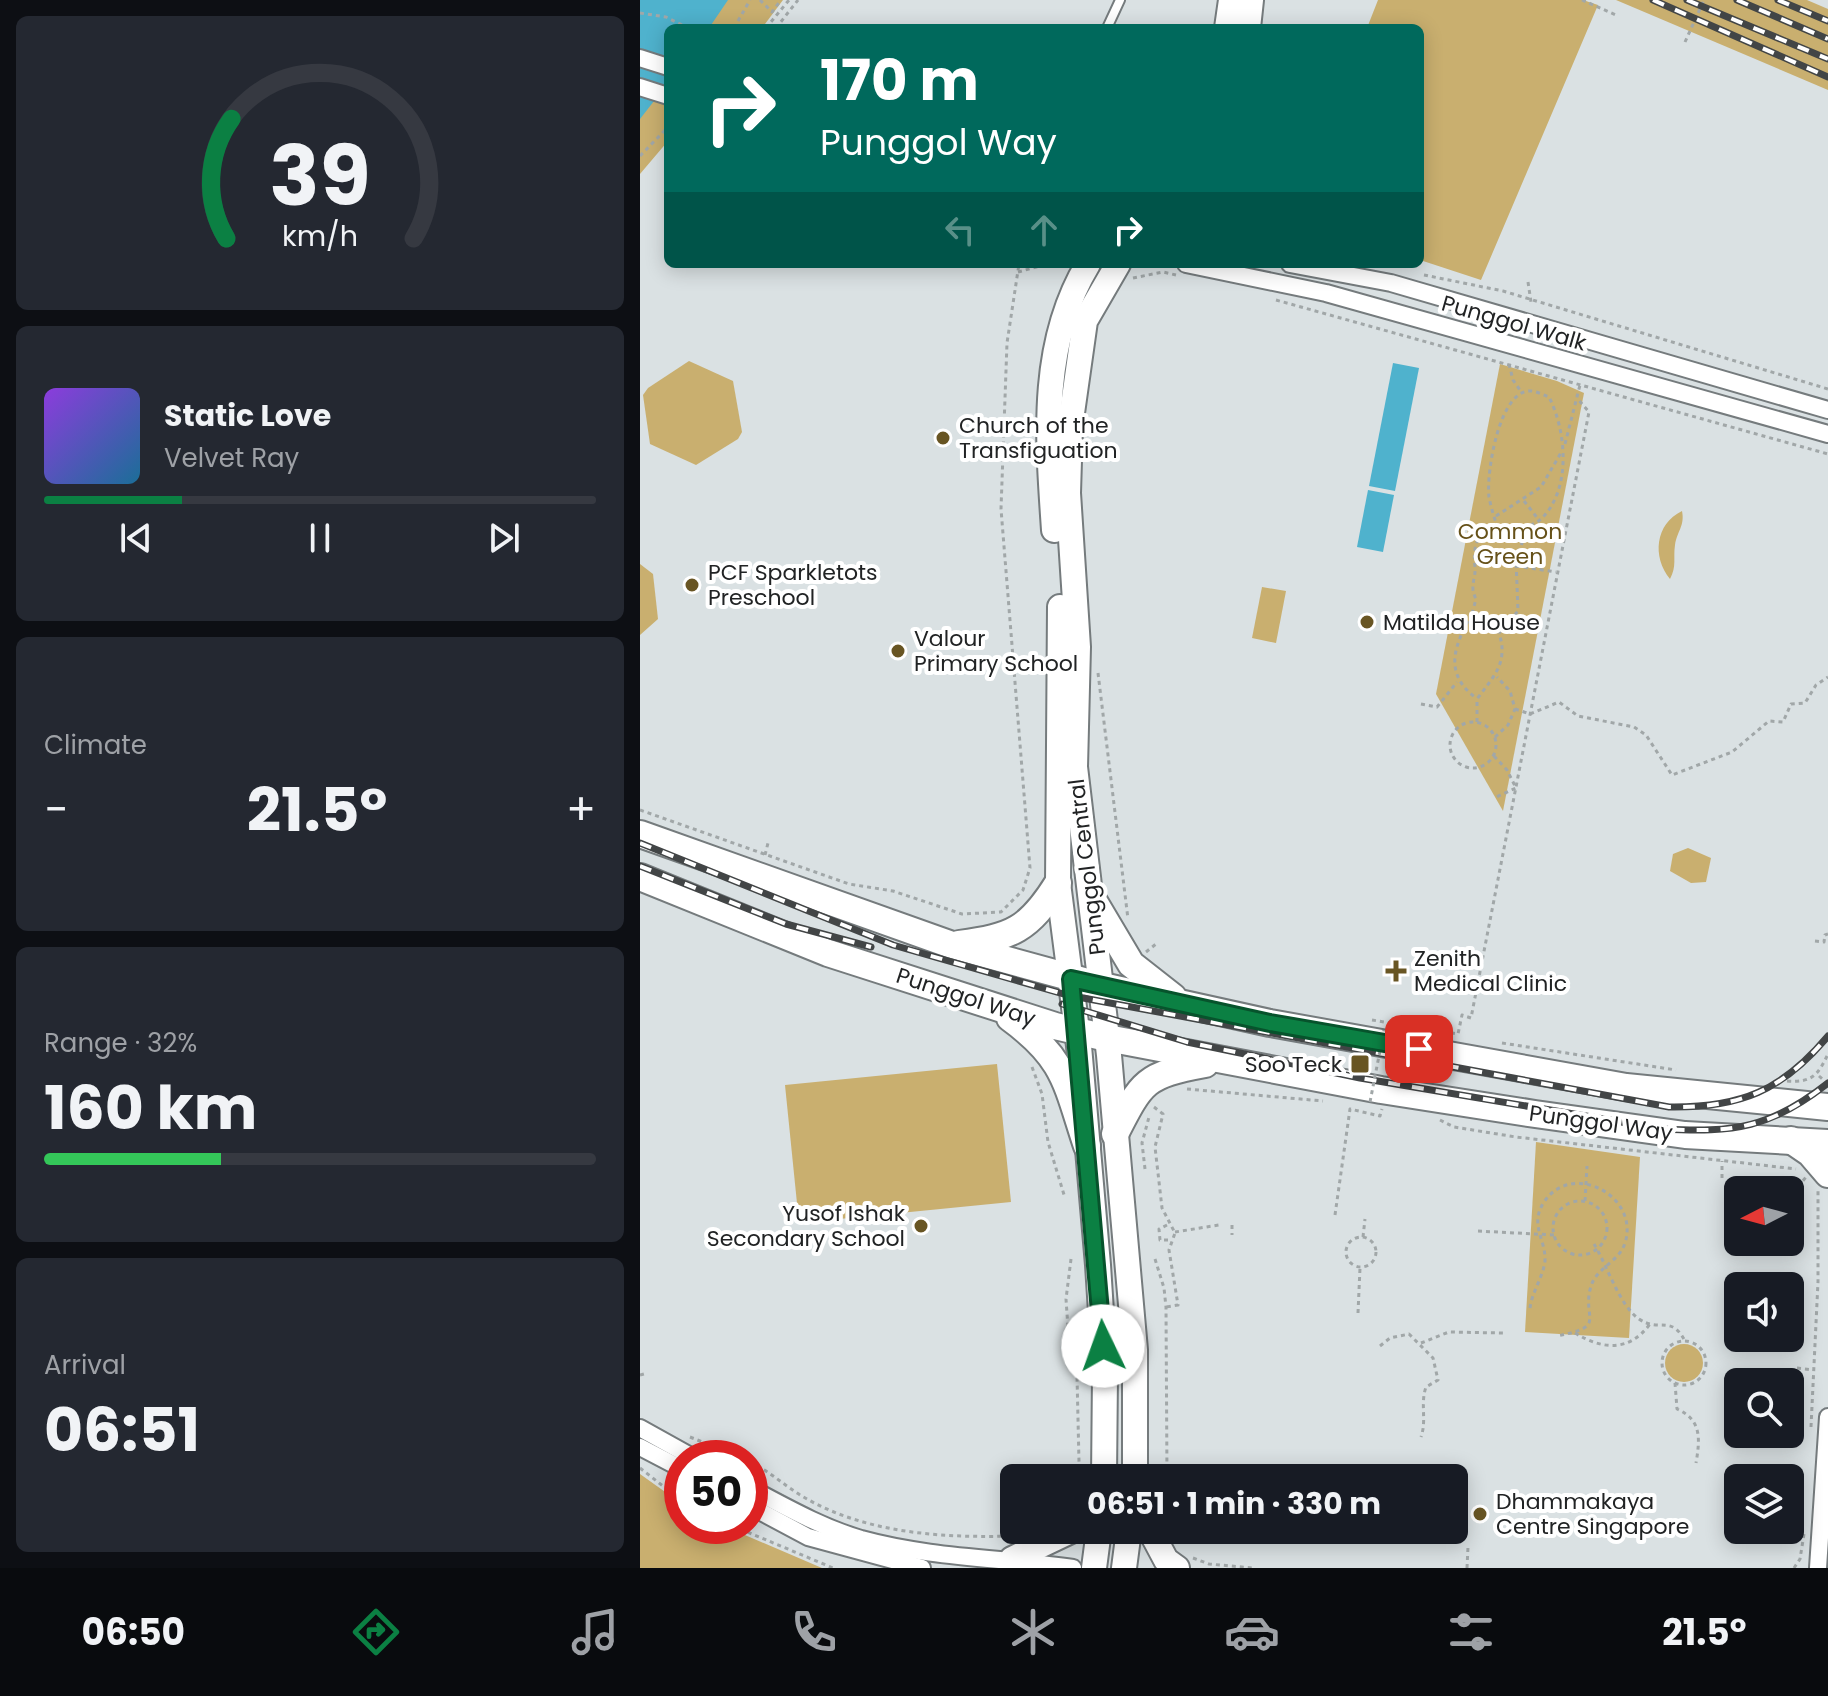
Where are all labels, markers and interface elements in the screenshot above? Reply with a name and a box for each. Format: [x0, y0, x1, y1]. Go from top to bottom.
text: 170 m [820, 41, 979, 120]
icon: right [688, 56, 792, 160]
text: Punggol Way [820, 117, 1057, 168]
text: 39 [269, 118, 371, 234]
icon: left [938, 208, 982, 252]
icon: ahead [1022, 208, 1066, 252]
icon: right [1106, 208, 1150, 252]
text: km/h [282, 216, 358, 256]
street label: Punggol Walk [1438, 288, 1591, 359]
text: Static Love [164, 394, 331, 437]
place label: Church of the Transfiguation [959, 410, 1118, 466]
marker: Church of the Transfiguation [934, 429, 952, 447]
text: Velvet Ray [164, 440, 299, 476]
icon: previous [114, 516, 158, 560]
icon: pause [298, 516, 342, 560]
icon: next [482, 516, 526, 560]
park label: Common Green [1458, 516, 1562, 572]
place label: PCF Sparkletots Preschool [708, 557, 878, 613]
marker: PCF Sparkletots Preschool [683, 576, 701, 594]
place label: Matilda House [1383, 607, 1540, 638]
marker: Matilda House [1358, 613, 1376, 631]
place label: Valour Primary School [914, 623, 1078, 679]
marker: Valour Primary School [889, 642, 907, 660]
text: Climate [44, 727, 147, 763]
text: 21.5° [247, 768, 387, 852]
street label: Punggol Central [1061, 777, 1113, 957]
text: − [44, 779, 68, 840]
text: + [566, 779, 596, 840]
place label: Zenith Medical Clinic [1414, 943, 1567, 999]
street label: Punggol Way [892, 960, 1040, 1034]
marker: Zenith Medical Clinic [1385, 960, 1407, 982]
pin [1385, 1015, 1453, 1083]
text: Range · 32% [44, 1025, 197, 1061]
icon: arrive [1397, 1027, 1441, 1071]
place label: Soo Teck [1245, 1049, 1343, 1080]
marker: Soo Teck [1349, 1053, 1371, 1075]
text: 160 km [44, 1066, 257, 1150]
street label: Punggol Way [1527, 1098, 1675, 1149]
north arrow [1724, 1176, 1804, 1256]
map controls [1724, 1176, 1804, 1544]
place label: Yusof Ishak Secondary School [707, 1198, 906, 1254]
marker: Yusof Ishak Secondary School [912, 1217, 930, 1235]
button: sound [1724, 1272, 1804, 1352]
position arrow [1061, 1304, 1145, 1388]
text: Arrival [44, 1347, 126, 1383]
button: search [1724, 1368, 1804, 1448]
text: 06:51 [44, 1388, 200, 1472]
speed limit sign: 50 [664, 1440, 768, 1544]
button: layers [1724, 1464, 1804, 1544]
text: 06:51 · 1 min · 330 m [1087, 1482, 1381, 1525]
place label: Dhammakaya Centre Singapore [1496, 1486, 1689, 1542]
marker: Dhammakaya Centre Singapore [1471, 1505, 1489, 1523]
icon: directions [348, 1604, 404, 1660]
icon: music [567, 1604, 623, 1660]
icon: phone [786, 1604, 842, 1660]
icon: climate [1005, 1604, 1061, 1660]
icon: car [1224, 1604, 1280, 1660]
icon: filters [1443, 1604, 1499, 1660]
text: 06:50 [82, 1607, 185, 1658]
text: 21.5° [1662, 1607, 1746, 1658]

